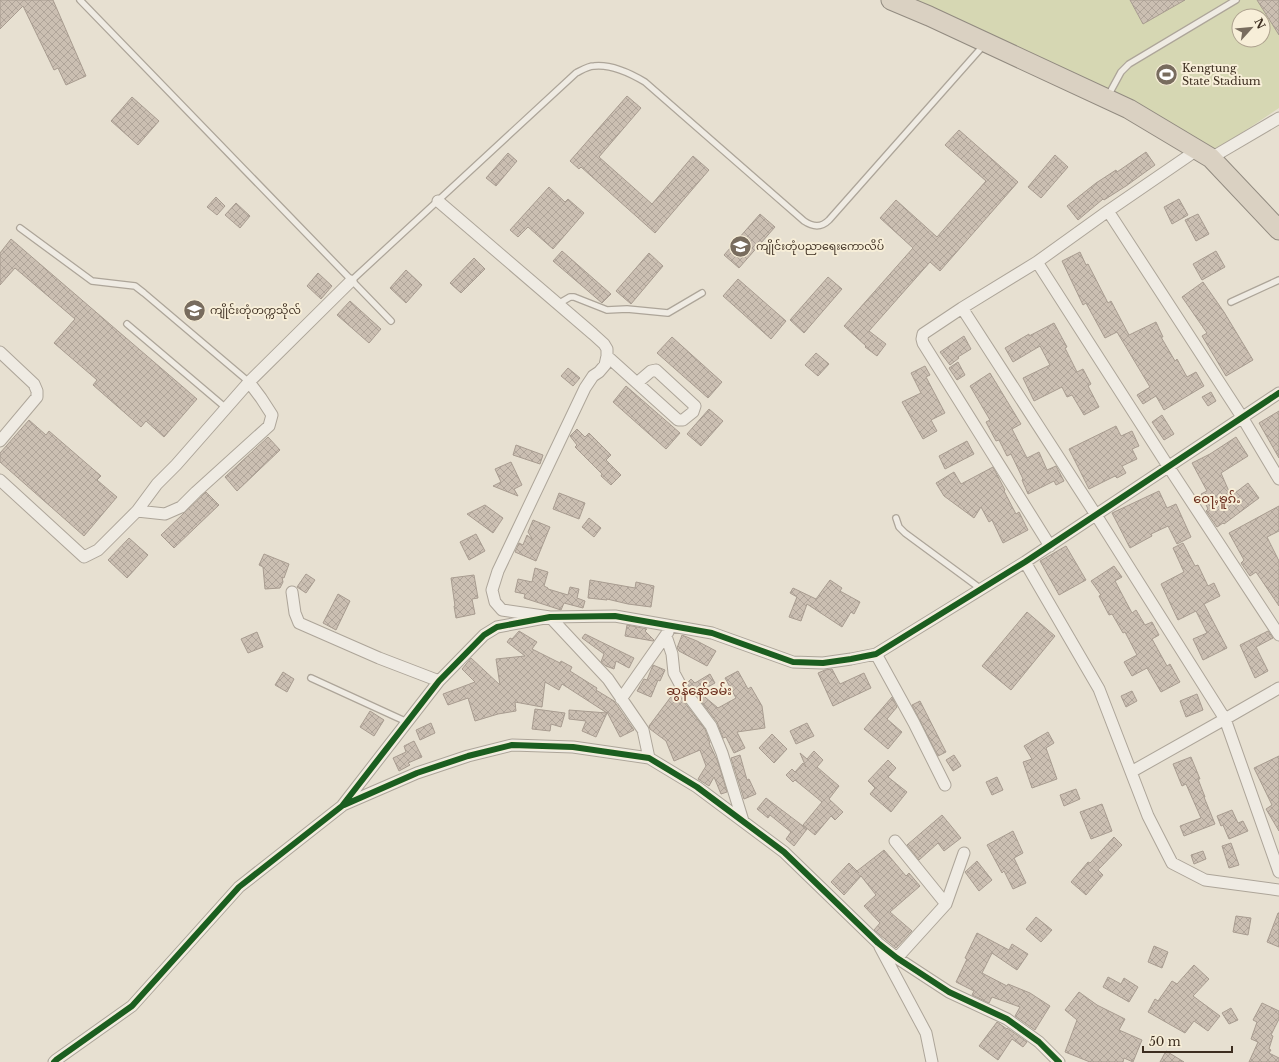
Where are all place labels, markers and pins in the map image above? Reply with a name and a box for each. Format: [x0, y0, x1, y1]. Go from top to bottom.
sports icon: Kengtung State Stadium [1154, 61, 1180, 87]
place label: Kengtung State Stadium [1182, 61, 1261, 88]
school or university icon: ကျိုင်းတုံပညာရေးကောလိပ် [727, 233, 753, 259]
place label: ကျိုင်းတုံပညာရေးကောလိပ် [756, 239, 884, 255]
school or university icon: ကျိုင်းတုံတက္ကသိုလ် [181, 297, 207, 323]
place label: ကျိုင်းတုံတက္ကသိုလ် [210, 303, 301, 319]

